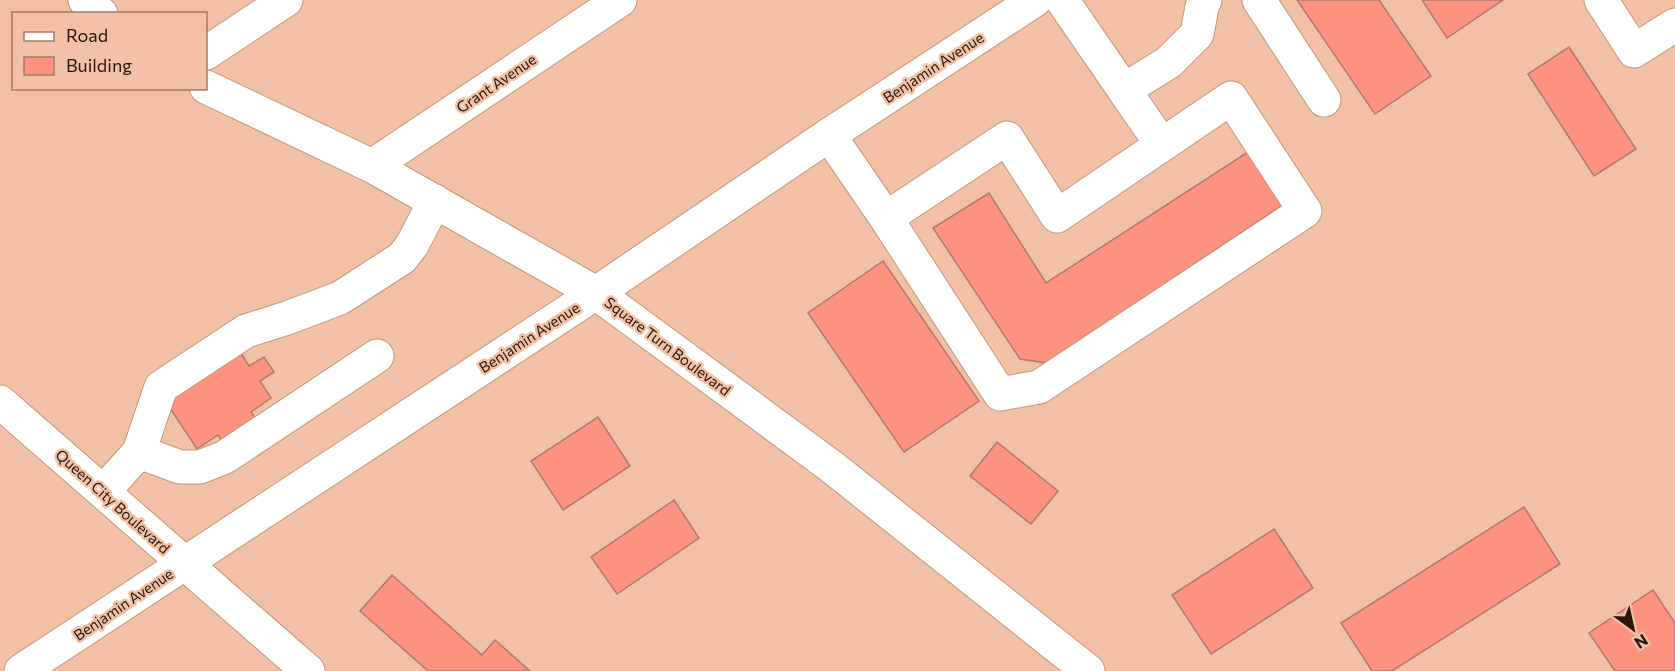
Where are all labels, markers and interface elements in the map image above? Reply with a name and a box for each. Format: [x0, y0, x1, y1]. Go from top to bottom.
legend [12, 12, 207, 90]
text: Road [66, 24, 108, 46]
street label: Benjamin Avenue [879, 28, 987, 106]
street label: Grant Avenue [453, 50, 539, 116]
text: Building [66, 54, 132, 76]
street label: Square Turn Boulevard [602, 293, 734, 399]
street label: Benjamin Avenue [475, 298, 583, 376]
street label: Queen City Boulevard [52, 445, 174, 557]
street label: Benjamin Avenue [70, 564, 176, 644]
north arrow [1603, 599, 1663, 659]
text: N [1631, 631, 1652, 653]

